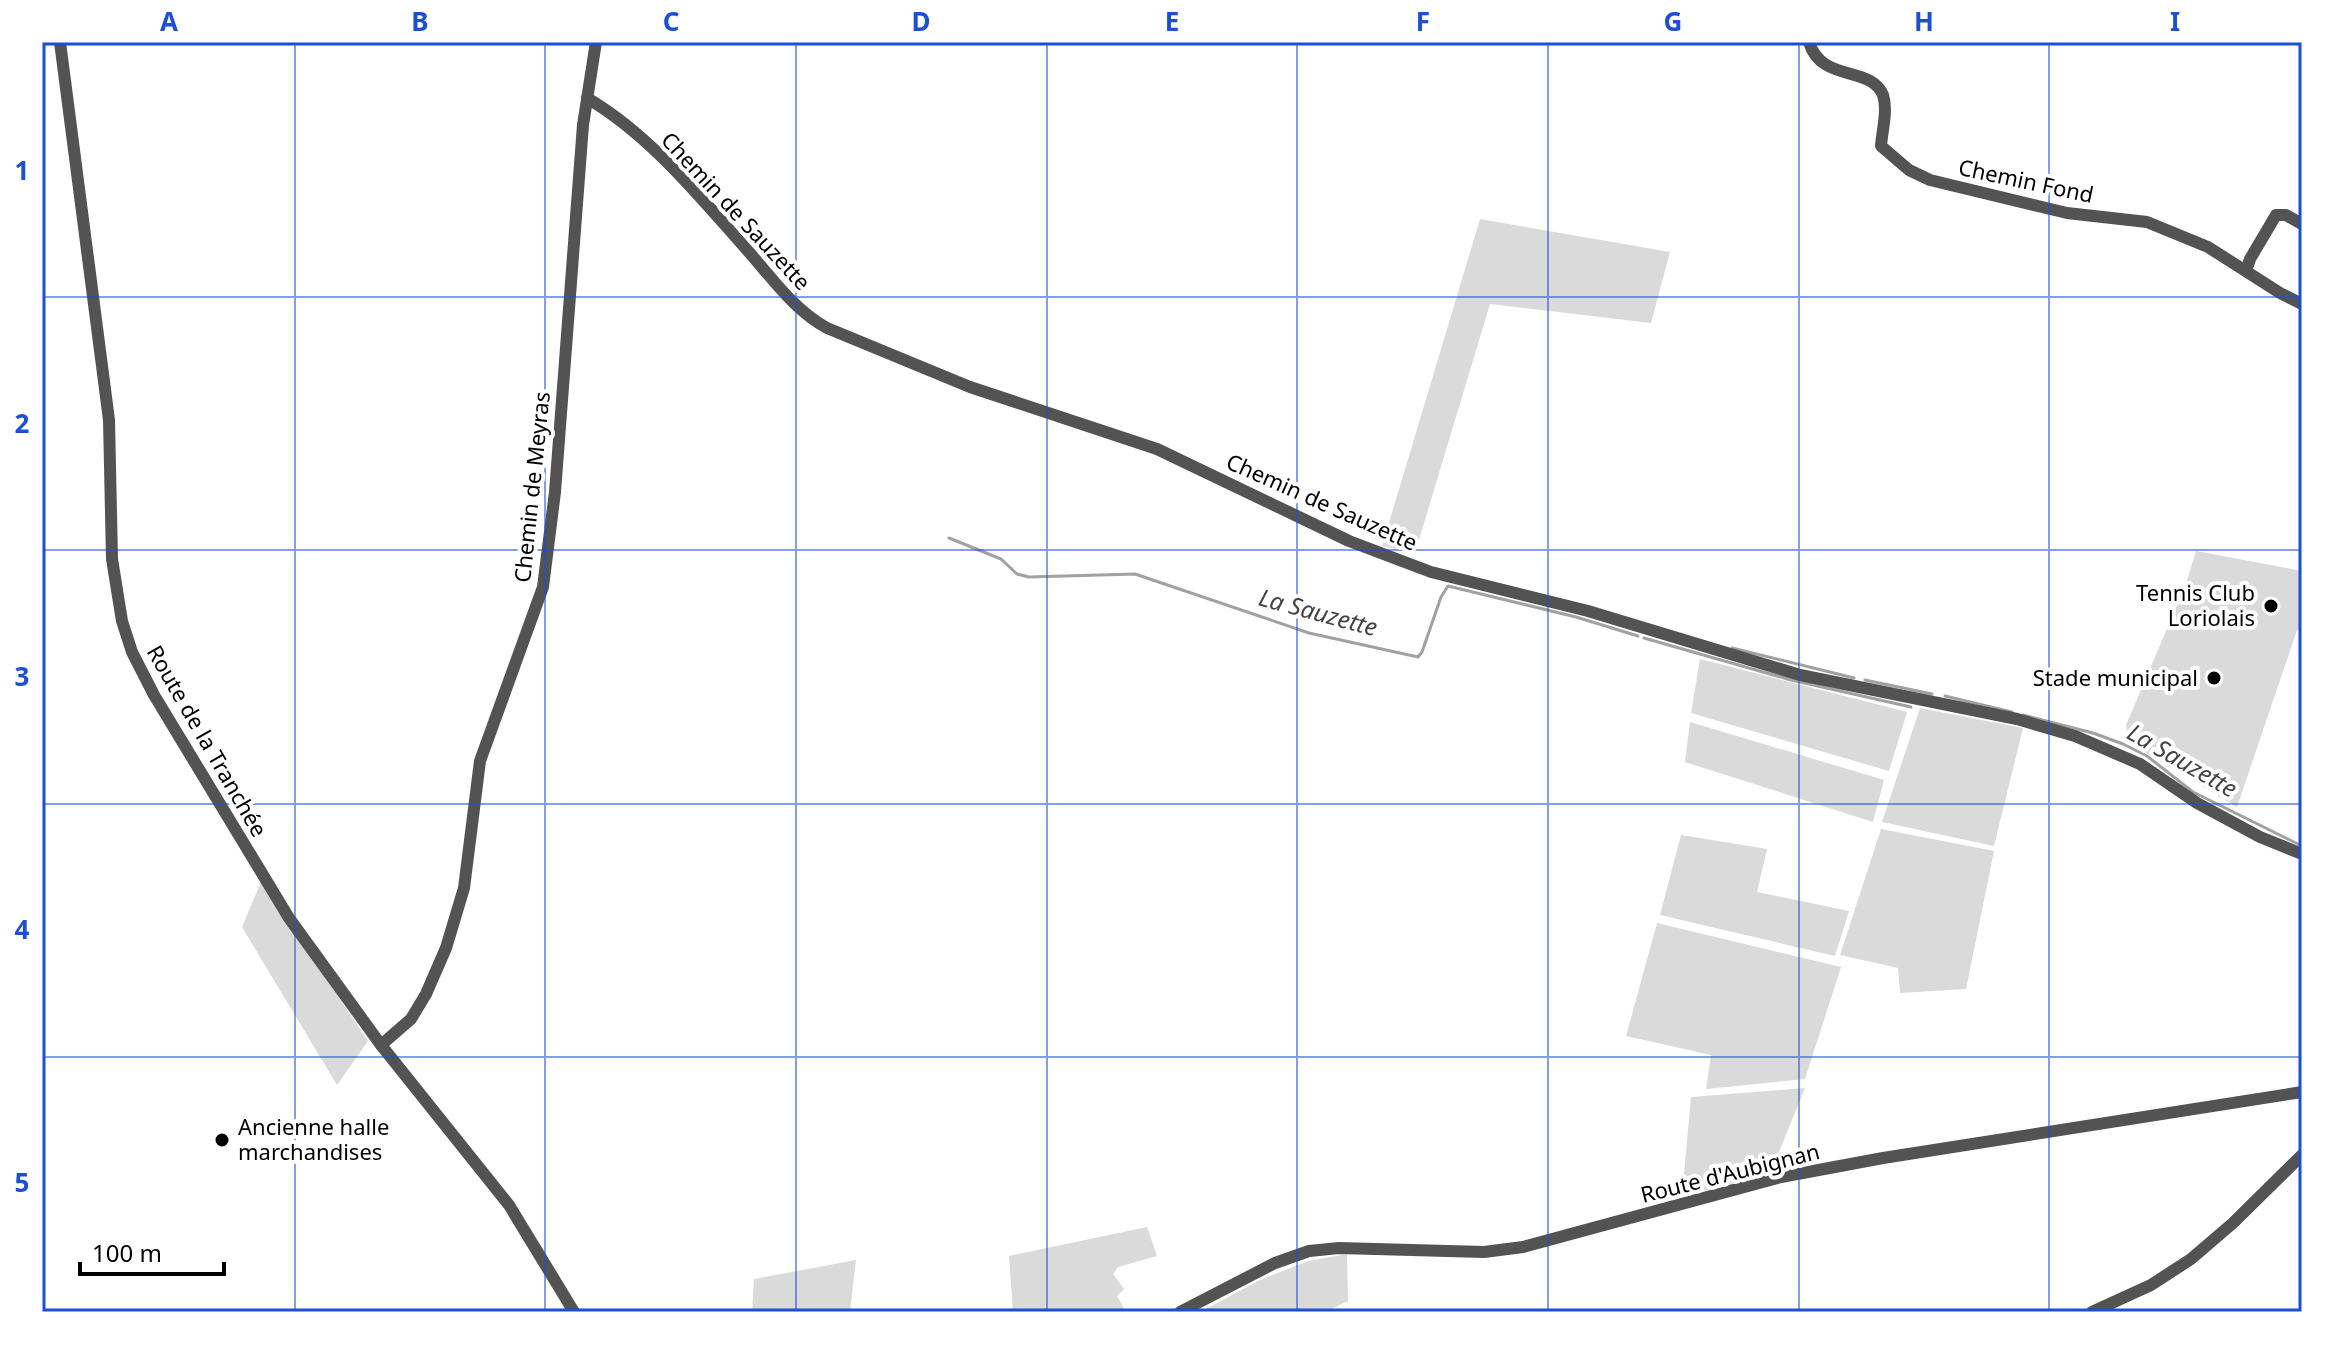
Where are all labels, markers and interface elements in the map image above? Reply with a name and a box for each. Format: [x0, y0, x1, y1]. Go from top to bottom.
text: A [160, 3, 178, 39]
text: B [411, 3, 429, 39]
text: C [663, 3, 679, 39]
text: D [911, 3, 931, 39]
text: E [1165, 3, 1179, 39]
text: F [1416, 3, 1430, 39]
text: G [1664, 3, 1682, 39]
text: H [1914, 3, 1934, 39]
text: I [2170, 3, 2180, 39]
street label: Chemin de Sauzette [655, 125, 818, 296]
street label: Chemin Fond [1956, 151, 2096, 209]
text: 1 [15, 152, 29, 188]
street label: Chemin de Meyras [506, 390, 556, 584]
text: 2 [15, 405, 30, 441]
street label: Chemin de Sauzette [1222, 445, 1423, 557]
place label: Tennis Club Loriolais [2136, 577, 2255, 632]
water label: La Sauzette [1255, 580, 1381, 643]
marker: Tennis Club Loriolais [2262, 597, 2280, 615]
street label: Route de la Tranchée [141, 639, 275, 842]
text: 3 [15, 658, 29, 694]
place label: Stade municipal [2033, 662, 2198, 692]
marker: Stade municipal [2205, 669, 2223, 687]
water label: La Sauzette [2122, 715, 2244, 804]
text: 4 [15, 911, 30, 947]
place label: Ancienne halle marchandises [238, 1111, 389, 1166]
marker: Ancienne halle marchandises [213, 1131, 231, 1149]
street label: Route d'Aubignan [1637, 1135, 1822, 1209]
text: 5 [15, 1164, 29, 1200]
scale bar [80, 1226, 224, 1276]
text: 100 m [92, 1236, 162, 1269]

